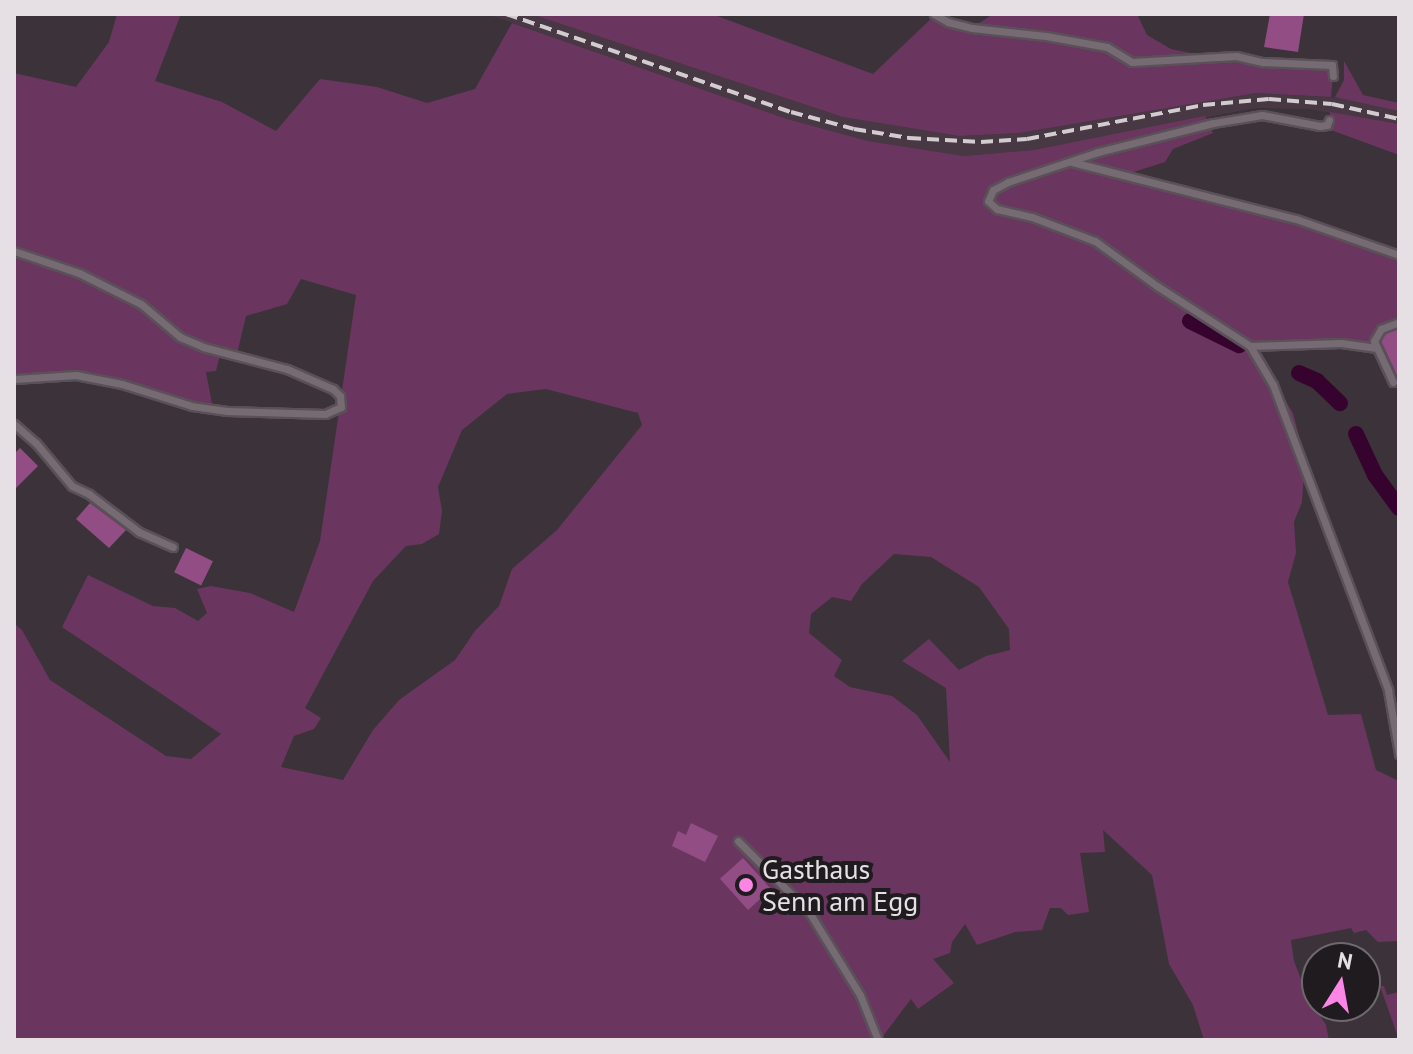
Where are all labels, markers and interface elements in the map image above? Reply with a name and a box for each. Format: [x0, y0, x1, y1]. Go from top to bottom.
place label: Gasthaus Senn am Egg [762, 852, 918, 918]
marker: Gasthaus Senn am Egg [737, 876, 755, 894]
north arrow [1301, 942, 1381, 1022]
text: N [1335, 945, 1355, 976]

